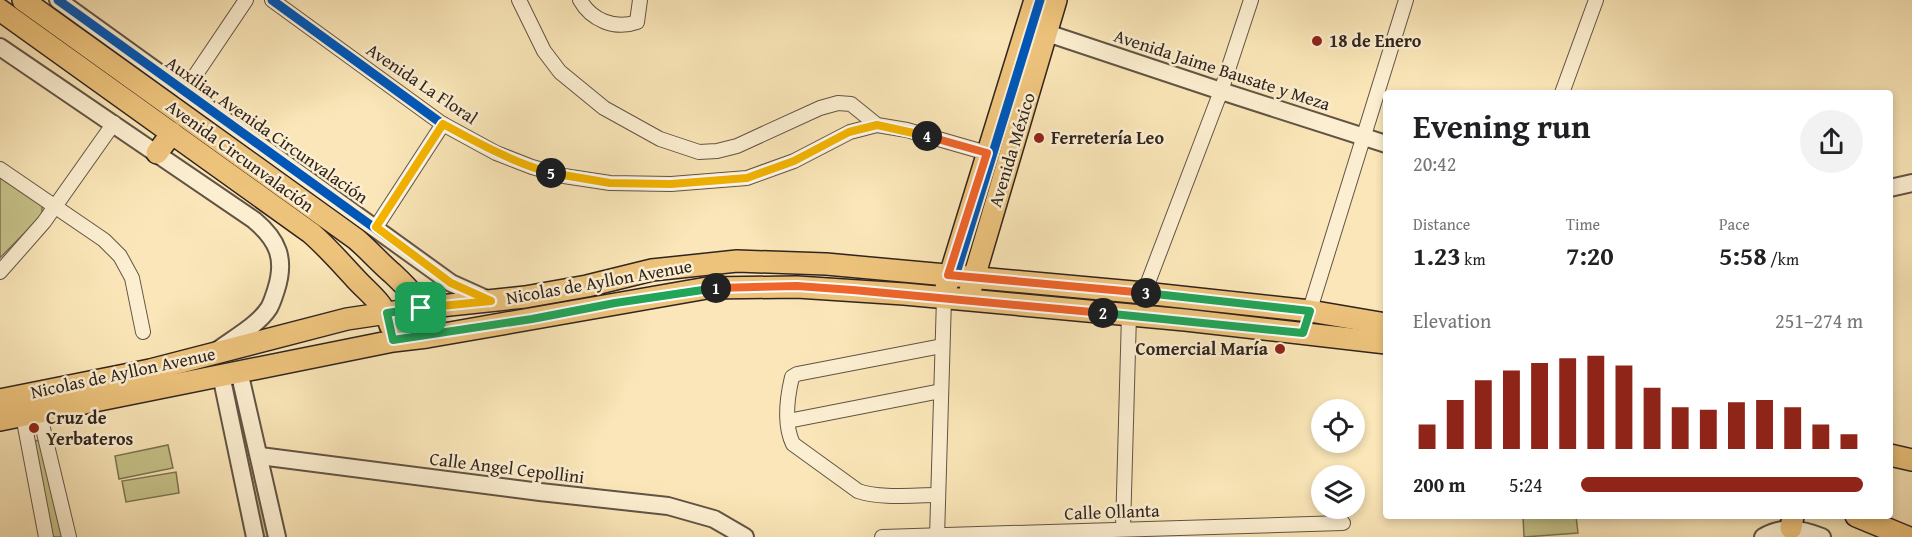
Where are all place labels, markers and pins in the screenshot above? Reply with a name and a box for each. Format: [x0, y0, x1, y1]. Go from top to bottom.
place label: 18 de Enero [1329, 27, 1422, 54]
marker: 18 de Enero [1310, 34, 1324, 48]
pin: 4 [912, 121, 942, 151]
place label: Ferretería Leo [1051, 124, 1164, 151]
marker: Ferretería Leo [1032, 131, 1046, 145]
pin: 5 [536, 158, 566, 188]
pin: 1 [701, 273, 731, 303]
pin: 3 [1131, 278, 1161, 308]
pin [395, 282, 446, 333]
pin: 2 [1088, 298, 1118, 328]
place label: Comercial María [1136, 335, 1269, 362]
marker: Comercial María [1273, 342, 1287, 356]
place label: Cruz de Yerbateros [46, 404, 133, 452]
marker: Cruz de Yerbateros [27, 421, 41, 435]

